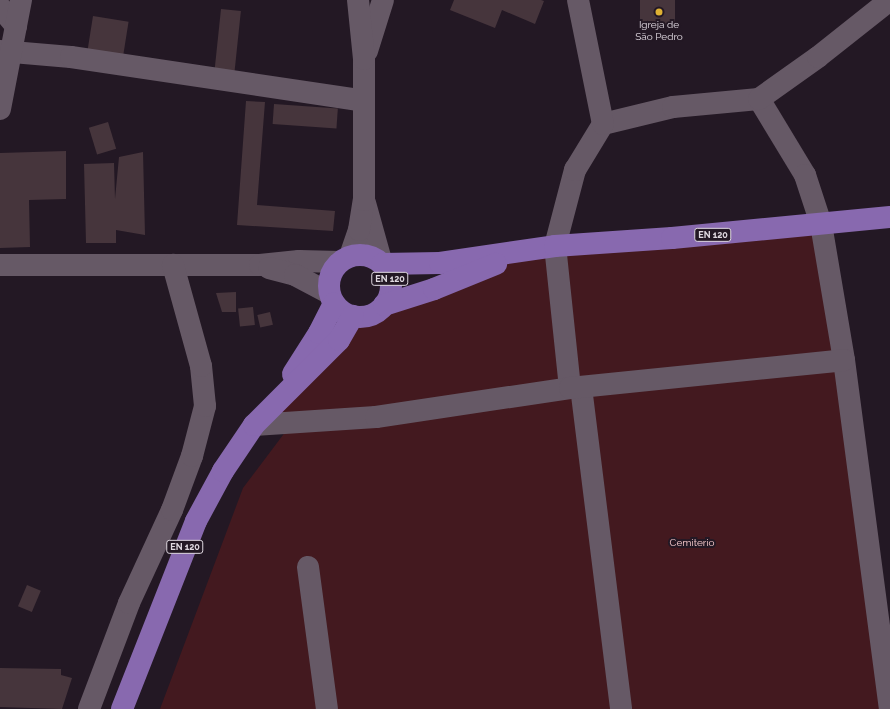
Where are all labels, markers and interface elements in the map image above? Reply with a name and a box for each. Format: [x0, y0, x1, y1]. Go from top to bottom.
marker: Igreja de São Pedro [654, 7, 664, 17]
place label: Igreja de São Pedro [635, 18, 683, 42]
road number: EN 120 [694, 228, 732, 242]
road number: EN 120 [371, 272, 409, 286]
park label: Cemiterio [670, 537, 714, 549]
road number: EN 120 [166, 540, 204, 554]

